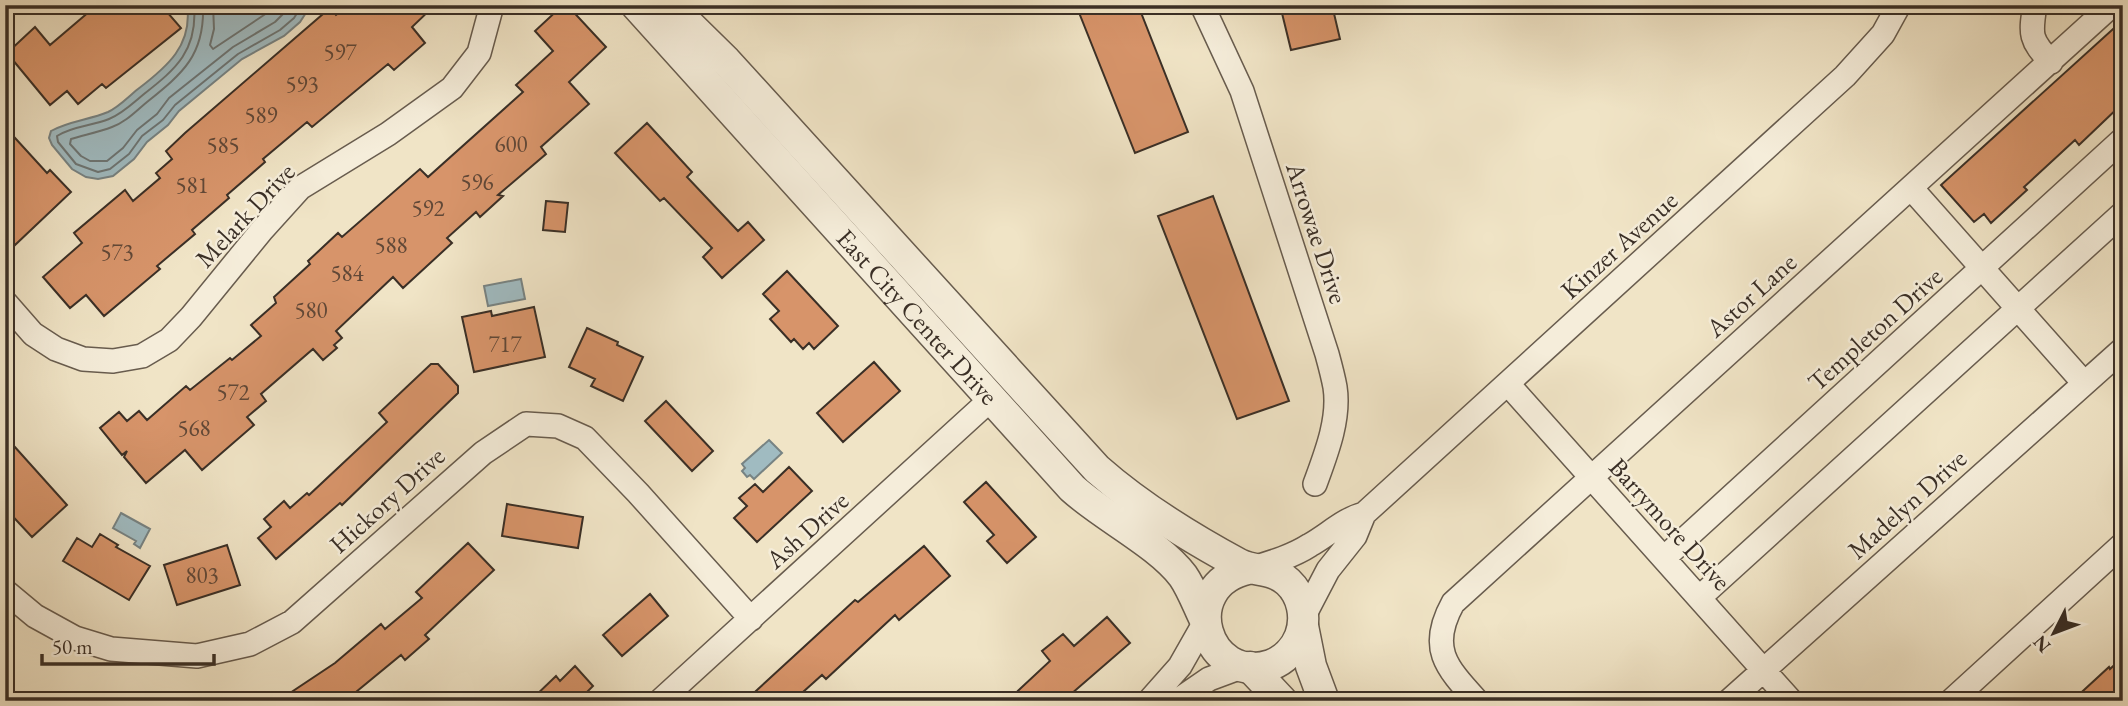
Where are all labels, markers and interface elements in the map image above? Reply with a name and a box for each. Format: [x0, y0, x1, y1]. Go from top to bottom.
house number: 597 [323, 37, 358, 67]
house number: 593 [285, 69, 319, 99]
house number: 589 [244, 100, 278, 130]
house number: 600 [494, 129, 528, 159]
house number: 585 [206, 130, 240, 160]
street label: Melark Drive [188, 155, 302, 275]
street label: Arrowae Drive [1278, 157, 1356, 308]
house number: 596 [460, 167, 494, 197]
house number: 581 [175, 170, 209, 200]
street label: Kinzer Avenue [1553, 183, 1685, 307]
house number: 592 [411, 193, 445, 223]
street label: East City Center Drive [829, 222, 1006, 412]
house number: 588 [374, 230, 408, 260]
house number: 573 [100, 237, 134, 267]
street label: Astor Lane [1698, 245, 1804, 345]
house number: 584 [330, 258, 365, 288]
street label: Templeton Drive [1800, 259, 1950, 399]
house number: 580 [294, 295, 328, 325]
house number: 717 [488, 329, 523, 359]
house number: 572 [216, 377, 250, 407]
house number: 568 [177, 413, 211, 443]
street label: Hickory Drive [322, 439, 452, 561]
street label: Madelyn Drive [1840, 442, 1974, 566]
street label: Barrymore Drive [1601, 451, 1739, 597]
street label: Ash Drive [758, 484, 856, 577]
house number: 803 [185, 560, 219, 590]
north arrow [2020, 598, 2090, 668]
scale bar [42, 622, 214, 666]
text: N [2027, 629, 2056, 658]
text: 50 m [52, 633, 93, 660]

